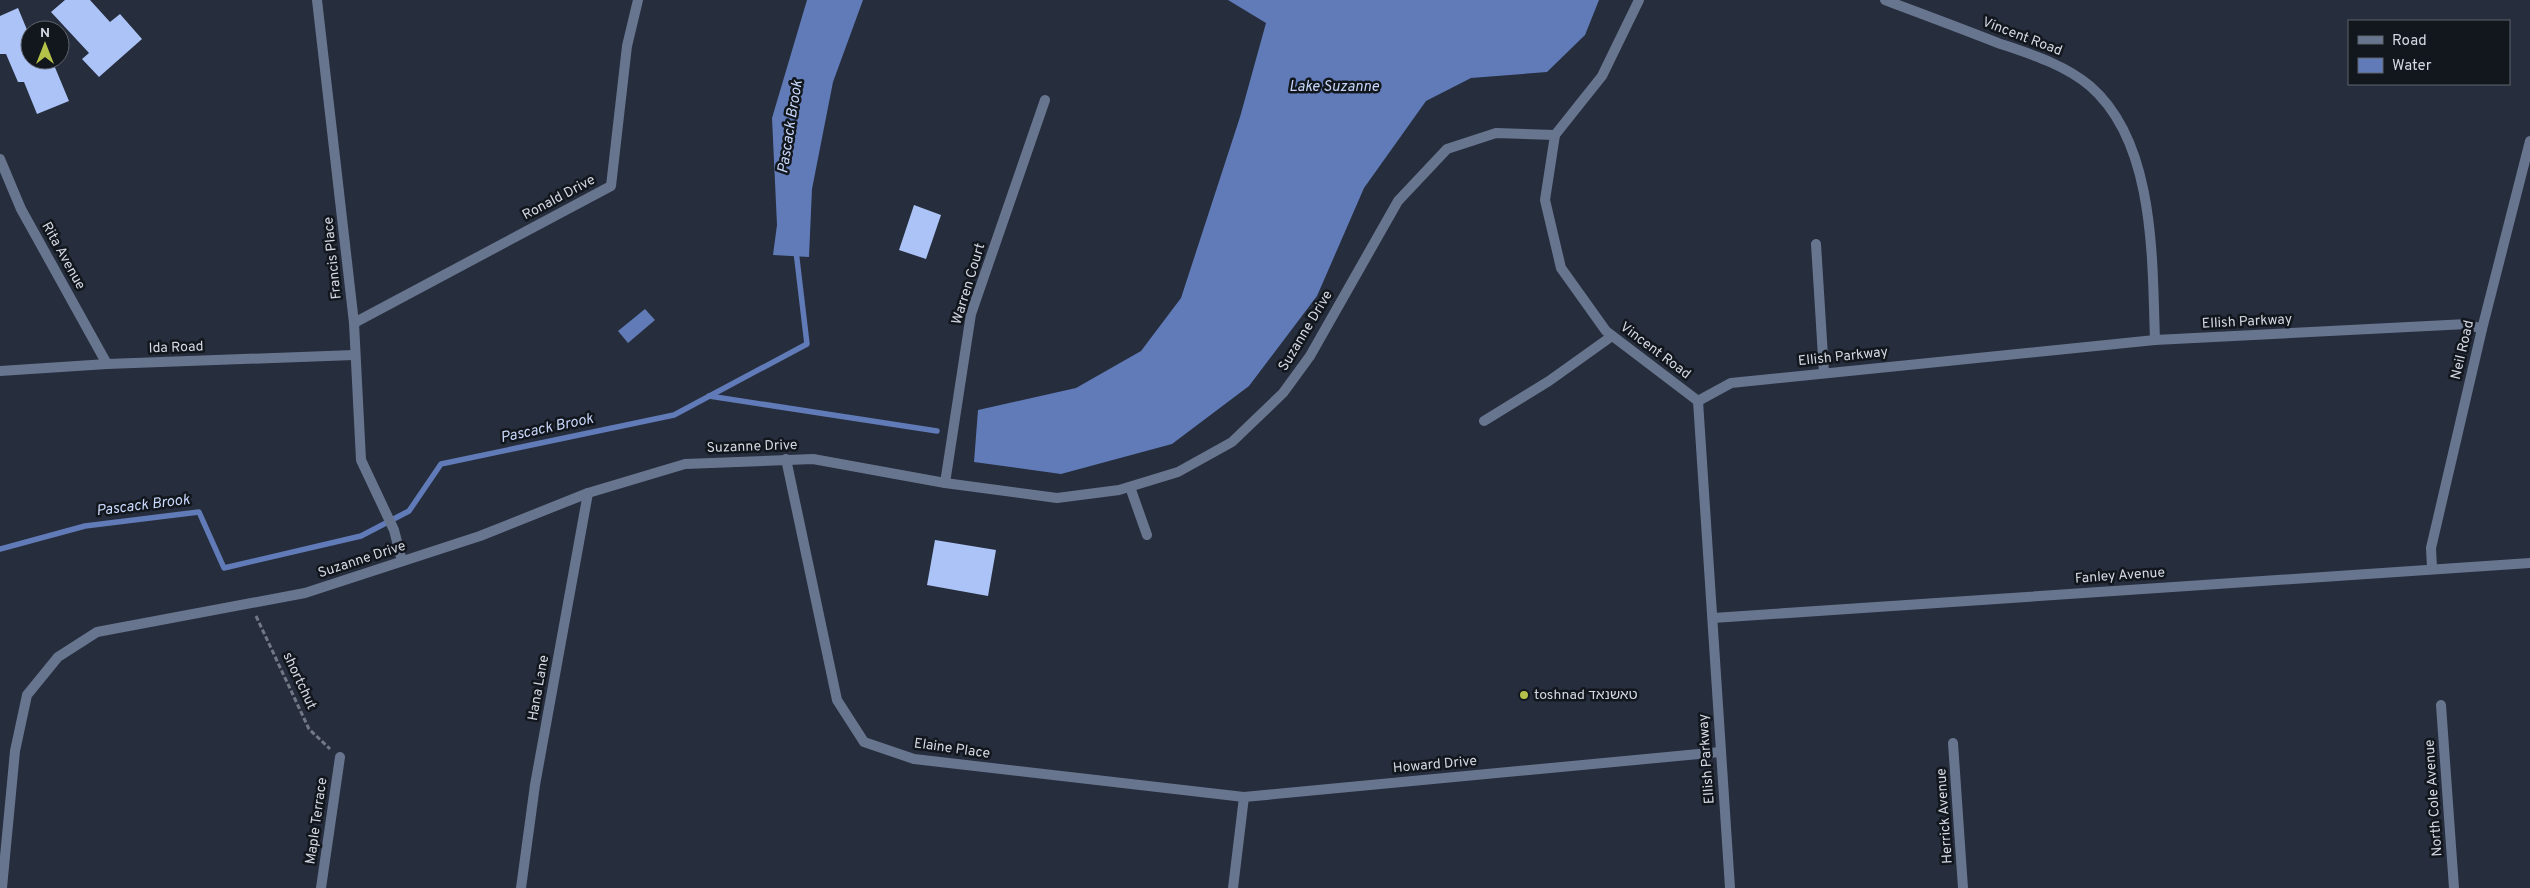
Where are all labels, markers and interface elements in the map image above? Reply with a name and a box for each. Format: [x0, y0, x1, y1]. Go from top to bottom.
street label: Vincent Road [1980, 14, 2064, 60]
north arrow [20, 20, 70, 70]
legend [2348, 20, 2510, 85]
text: N [40, 25, 50, 42]
text: Road [2392, 32, 2427, 51]
text: Water [2392, 57, 2432, 76]
water label: Lake Suzanne [1289, 78, 1379, 97]
water label: Pascack Brook [774, 79, 808, 175]
street label: Ronald Drive [520, 172, 598, 224]
street label: Francis Place [320, 216, 346, 300]
street label: Rita Avenue [37, 219, 89, 293]
street label: Warren Court [949, 241, 989, 327]
street label: Suzanne Drive [1275, 288, 1337, 374]
street label: Ellish Parkway [2201, 311, 2293, 333]
street label: Vincent Road [1616, 319, 1694, 383]
street label: Neil Road [2448, 319, 2478, 381]
street label: Ida Road [148, 339, 204, 357]
street label: Ellish Parkway [1797, 344, 1889, 370]
water label: Pascack Brook [499, 410, 596, 448]
street label: Suzanne Drive [706, 437, 798, 457]
water label: Pascack Brook [95, 491, 191, 521]
street label: Suzanne Drive [316, 538, 408, 582]
street label: Fanley Avenue [2074, 564, 2166, 588]
street label: shortchut [278, 650, 320, 712]
street label: Hana Lane [525, 654, 553, 722]
place label: toshnad טאשנאד [1534, 687, 1638, 704]
marker: toshnad טאשנאד [1518, 689, 1530, 701]
street label: Ellish Parkway [1695, 713, 1719, 805]
street label: Elaine Place [913, 735, 991, 763]
street label: North Cole Avenue [2421, 739, 2447, 857]
street label: Howard Drive [1392, 753, 1478, 777]
street label: Herrick Avenue [1933, 768, 1957, 864]
street label: Maple Terrace [302, 776, 332, 866]

